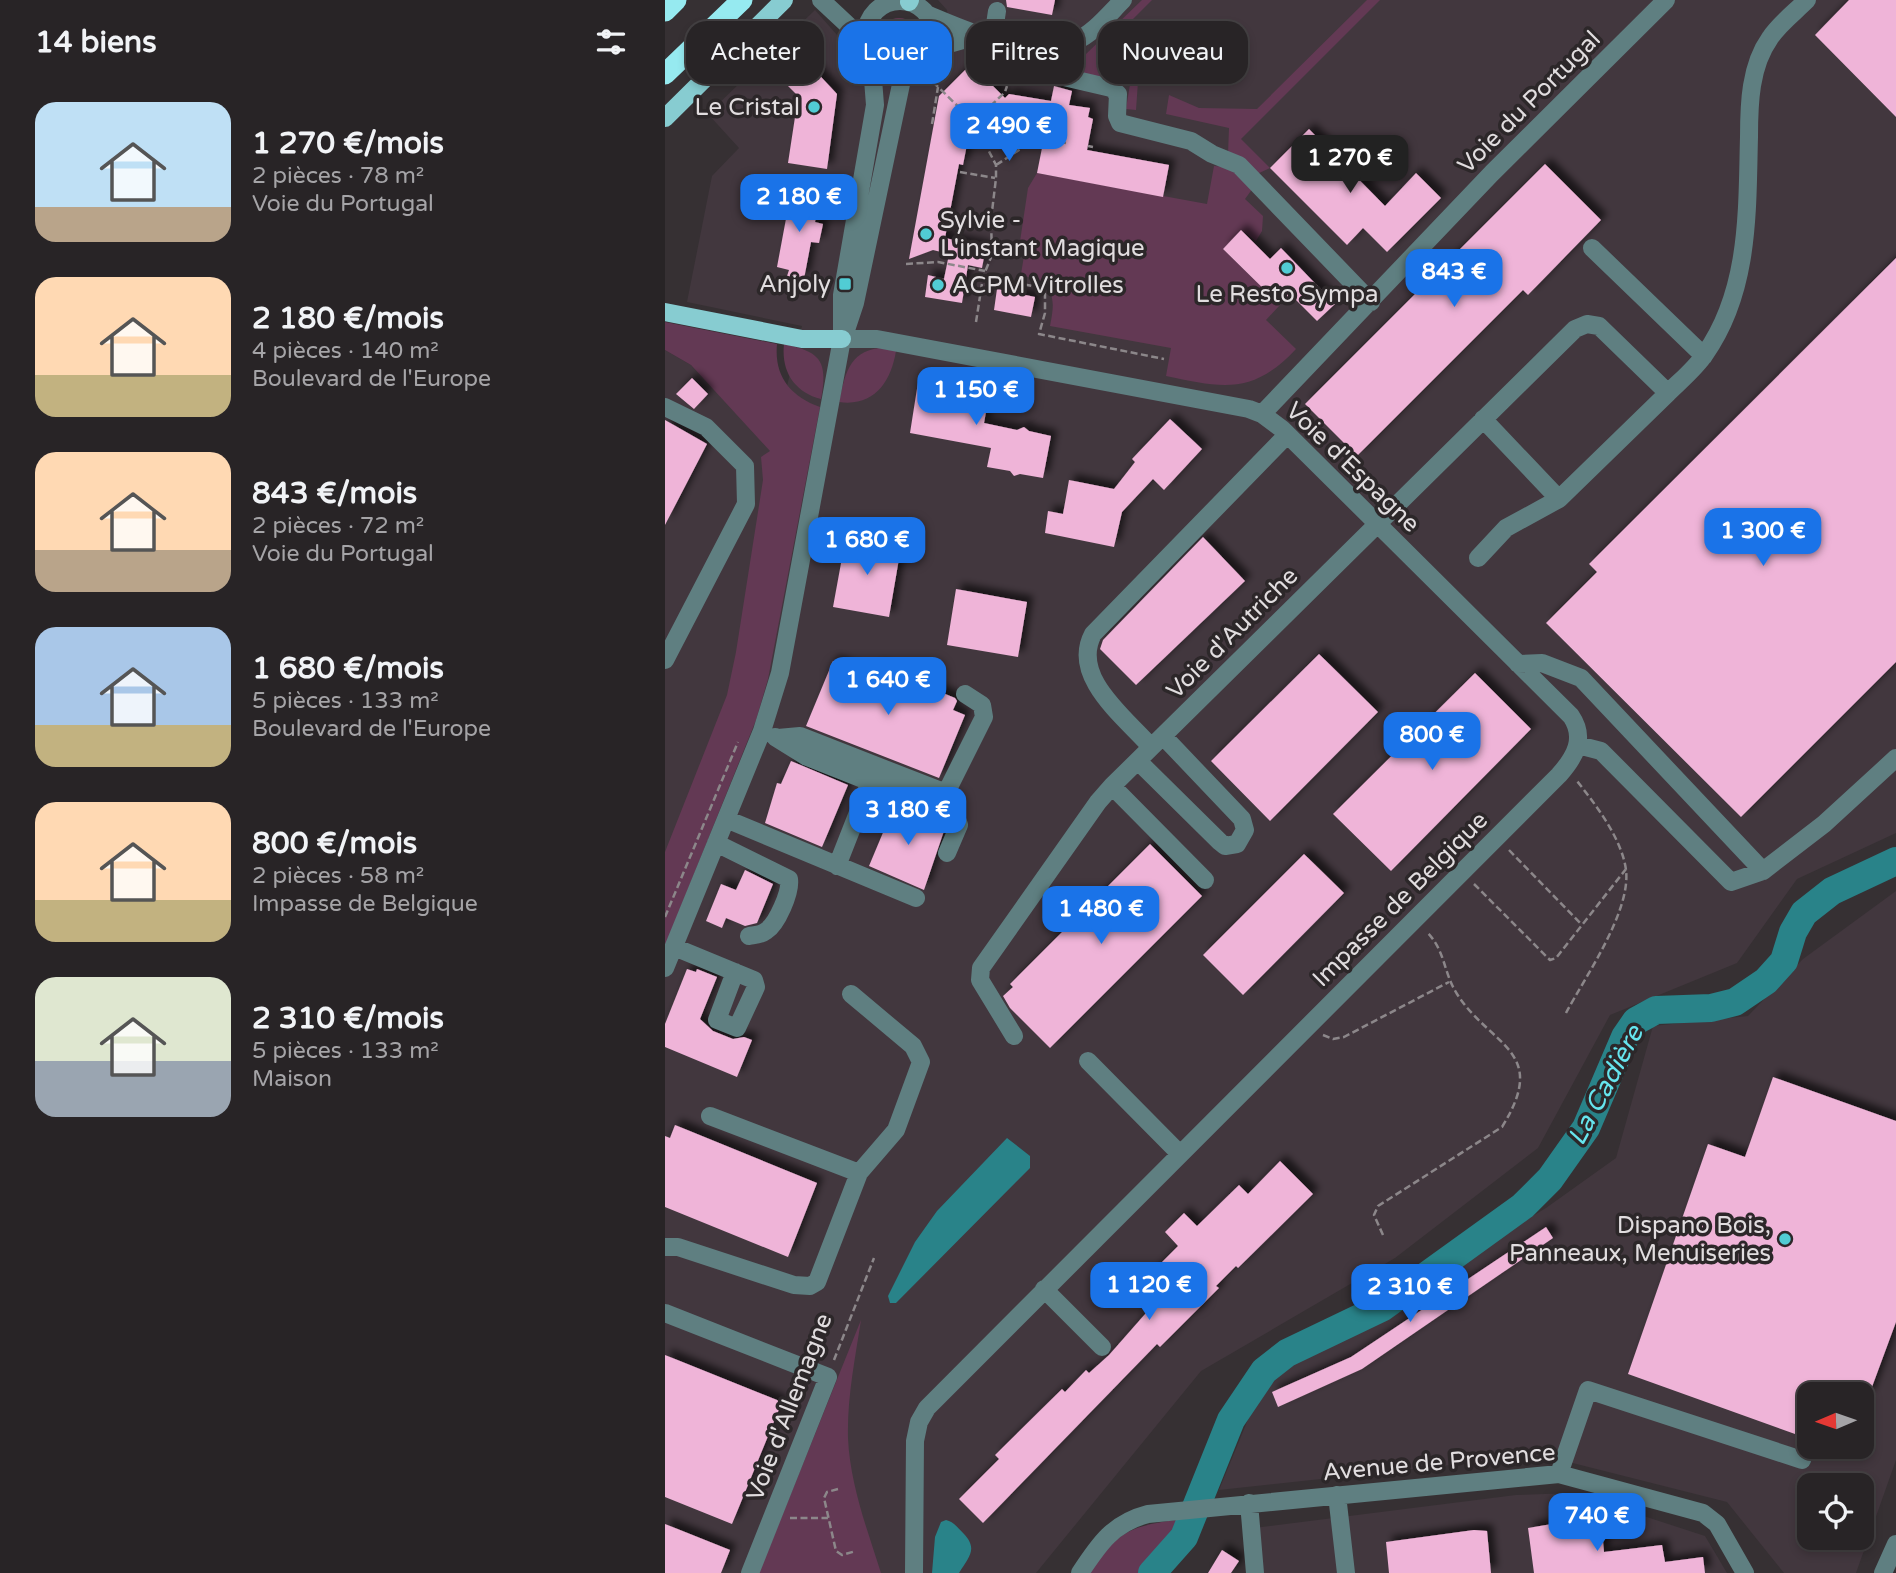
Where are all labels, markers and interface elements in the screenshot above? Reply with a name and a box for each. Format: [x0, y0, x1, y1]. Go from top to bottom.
chip: Acheter [686, 21, 824, 84]
chip: Louer [838, 21, 952, 84]
chip: Filtres [966, 21, 1084, 84]
chip: Nouveau [1098, 21, 1248, 84]
icon: filters [592, 23, 630, 61]
text: 14 biens [35, 24, 157, 61]
street label: Voie du Portugal [1452, 25, 1607, 180]
place label: Le Cristal [695, 93, 800, 122]
marker: Le Cristal [806, 99, 822, 115]
pin: 2 490 € [944, 104, 1074, 163]
text: 2 490 € [966, 112, 1052, 140]
text: 1 270 €/mois [252, 125, 444, 162]
icon: home [91, 130, 175, 214]
pin: 1 270 € [1285, 136, 1415, 195]
text: 1 270 € [1307, 144, 1393, 172]
text: 2 pièces · 78 m² [252, 162, 424, 190]
pin: 2 180 € [734, 174, 864, 234]
text: 2 180 € [756, 183, 842, 211]
text: Voie du Portugal [252, 190, 434, 218]
place label: Sylvie - L'instant Magique [940, 206, 1145, 263]
marker: Sylvie - L'instant Magique [918, 226, 934, 242]
pin: 843 € [1405, 250, 1503, 309]
text: 843 € [1422, 258, 1487, 286]
marker: Le Resto Sympa [1279, 260, 1295, 276]
place label: Anjoly [759, 270, 831, 299]
place label: ACPM Vitrolles [952, 271, 1124, 300]
marker: Anjoly [837, 276, 853, 292]
marker: ACPM Vitrolles [930, 277, 946, 293]
place label: Le Resto Sympa [1195, 280, 1379, 309]
text: 2 180 €/mois [252, 300, 444, 337]
icon: home [91, 305, 175, 389]
text: 4 pièces · 140 m² [252, 337, 439, 365]
text: Boulevard de l'Europe [252, 365, 491, 393]
pin: 1 150 € [911, 368, 1041, 427]
text: 1 150 € [933, 376, 1019, 404]
street label: Voie d'Espagne [1280, 396, 1426, 539]
text: 843 €/mois [252, 475, 417, 512]
icon: home [91, 480, 175, 564]
pin: 1 300 € [1698, 508, 1828, 568]
text: 2 pièces · 72 m² [252, 512, 424, 540]
text: 1 300 € [1720, 517, 1806, 545]
pin: 1 680 € [802, 518, 932, 577]
text: 1 680 € [824, 526, 910, 554]
text: Voie du Portugal [252, 540, 434, 568]
street label: Voie d'Autriche [1161, 562, 1304, 705]
text: 1 680 €/mois [252, 650, 444, 687]
icon: home [91, 655, 175, 739]
pin: 1 640 € [823, 658, 953, 717]
text: 1 640 € [845, 666, 931, 694]
text: 5 pièces · 133 m² [252, 687, 439, 715]
pin: 800 € [1383, 712, 1481, 772]
text: Boulevard de l'Europe [252, 715, 491, 743]
text: 800 € [1400, 721, 1465, 749]
pin: 3 180 € [843, 788, 973, 847]
text: 3 180 € [865, 796, 951, 824]
street label: Impasse de Belgique [1307, 806, 1494, 993]
text: 800 €/mois [252, 825, 417, 862]
icon: home [91, 830, 175, 914]
text: 2 pièces · 58 m² [252, 862, 424, 890]
pin: 1 480 € [1036, 886, 1166, 946]
text: Impasse de Belgique [252, 890, 478, 918]
text: 1 480 € [1058, 895, 1144, 923]
text: 2 310 €/mois [252, 1000, 444, 1037]
icon: home [91, 1005, 175, 1089]
water label: La Cadière [1561, 1019, 1650, 1150]
text: 5 pièces · 133 m² [252, 1037, 439, 1065]
text: Maison [252, 1065, 332, 1093]
place label: Dispano Bois, Panneaux, Menuiseries [1509, 1211, 1771, 1268]
marker: Dispano Bois, Panneaux, Menuiseries [1777, 1231, 1793, 1247]
pin: 1 120 € [1084, 1262, 1214, 1322]
pin: 2 310 € [1345, 1264, 1475, 1324]
text: 1 120 € [1106, 1271, 1192, 1299]
text: 2 310 € [1367, 1273, 1453, 1301]
street label: Voie d'Allemagne [740, 1309, 839, 1505]
north arrow [1797, 1382, 1874, 1460]
map controls [1797, 1382, 1874, 1550]
street label: Avenue de Provence [1322, 1438, 1557, 1487]
button: locate [1797, 1473, 1874, 1550]
pin: 740 € [1548, 1494, 1646, 1553]
text: 740 € [1565, 1502, 1630, 1530]

